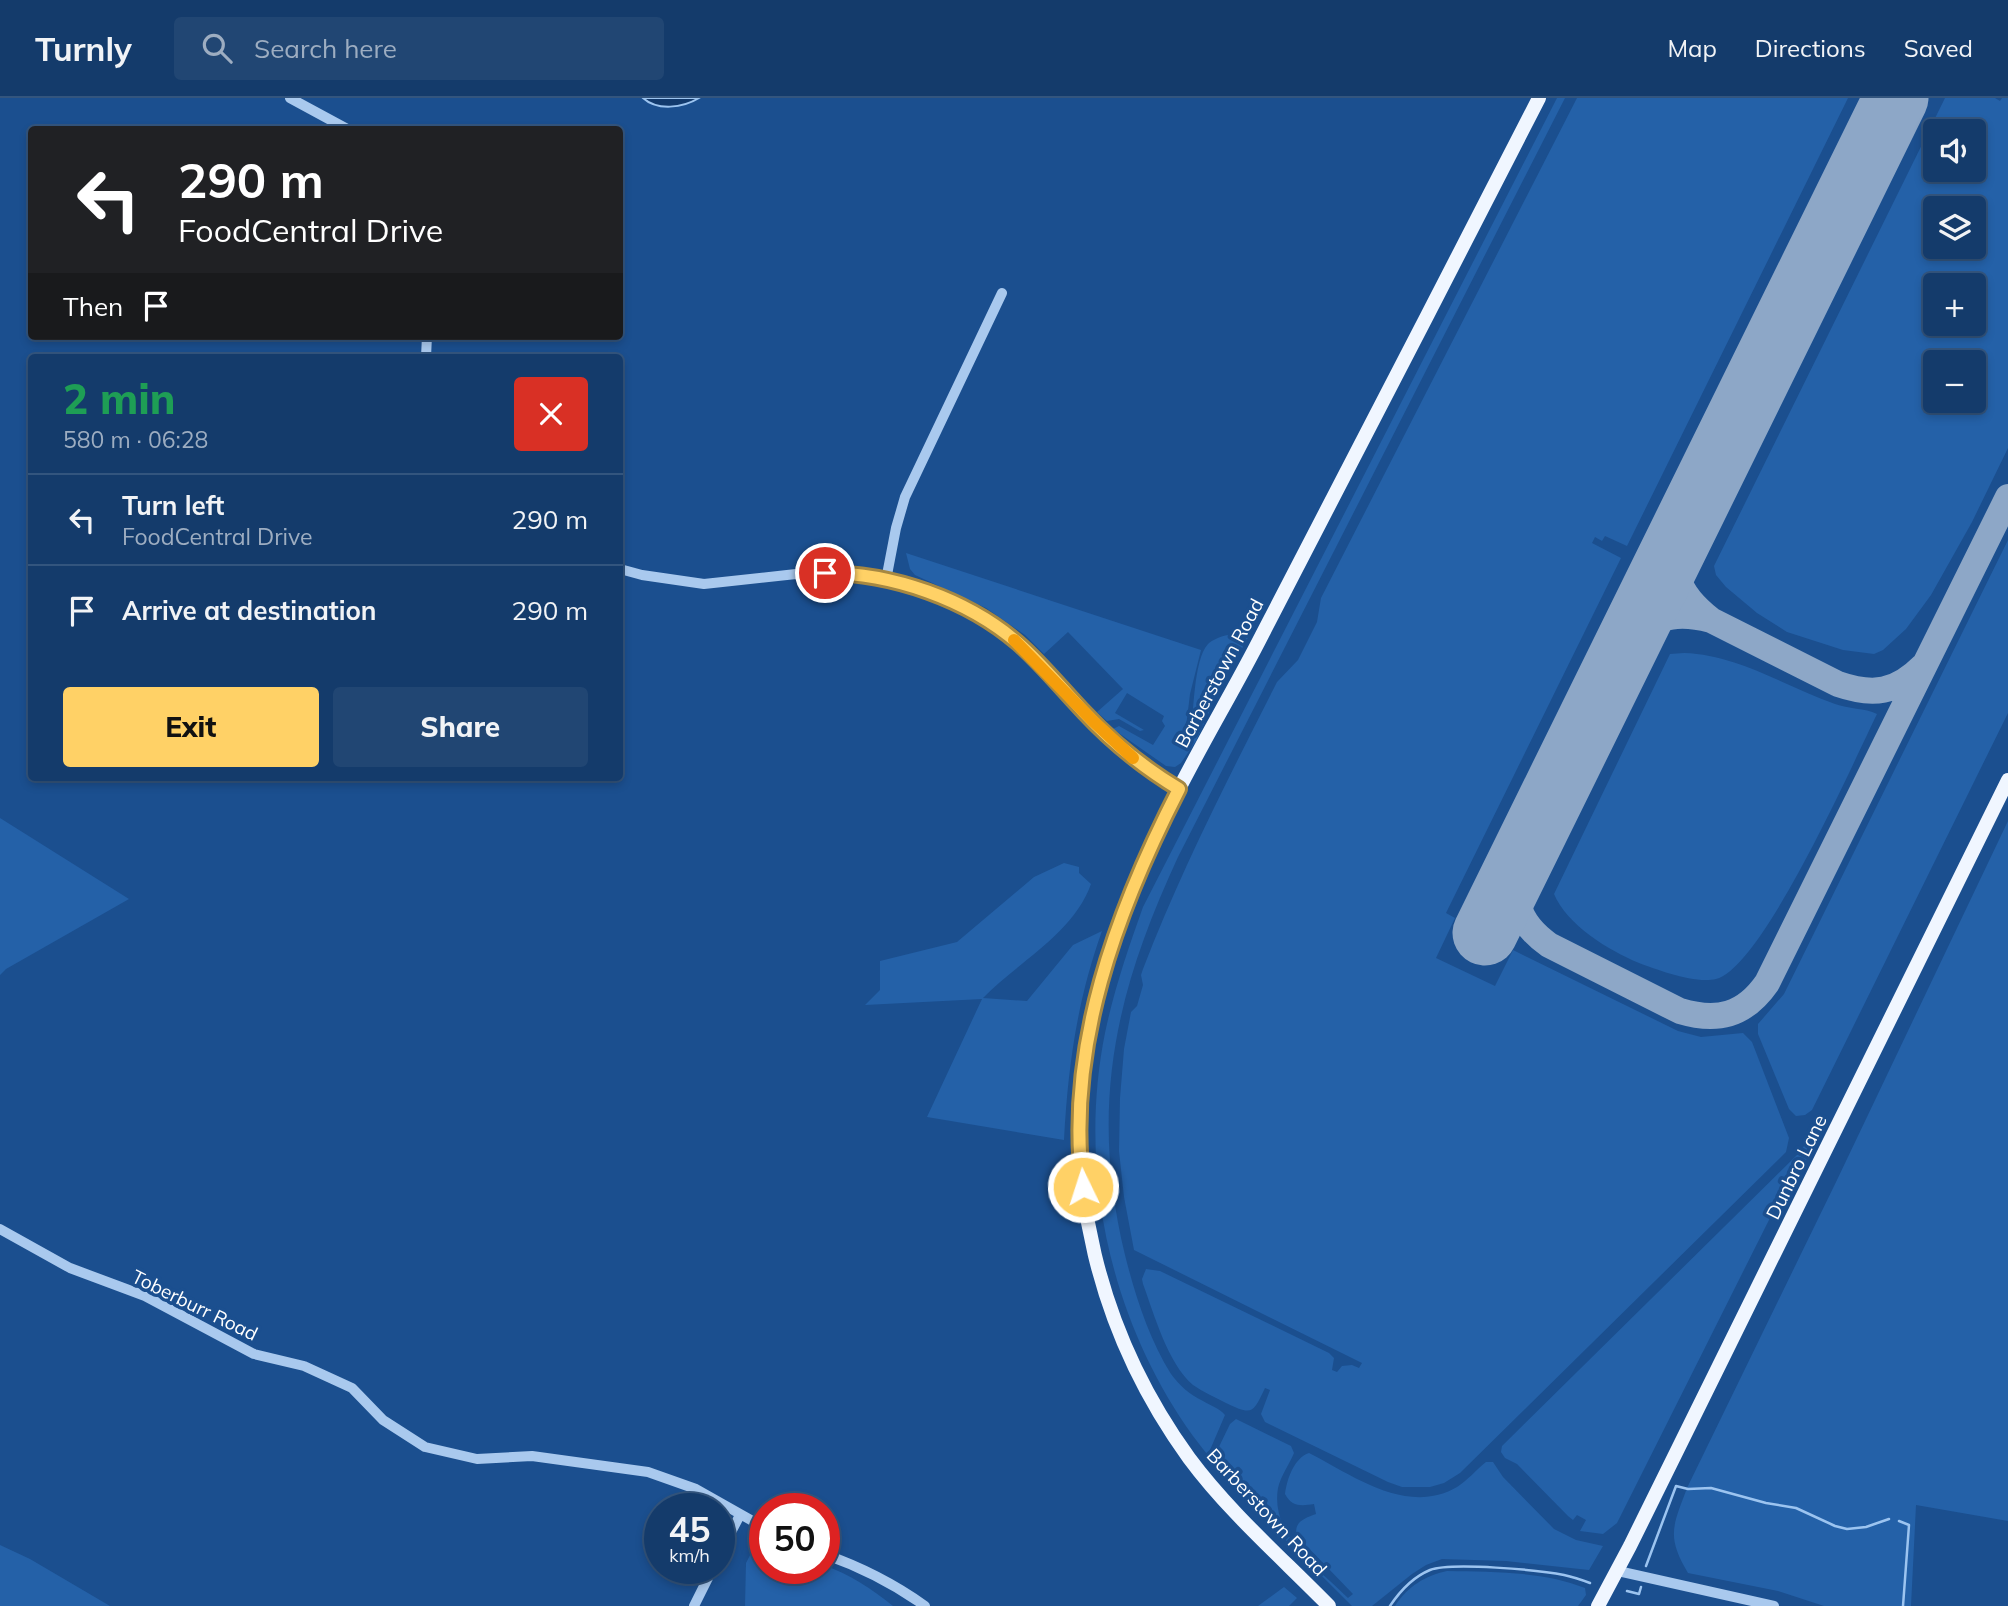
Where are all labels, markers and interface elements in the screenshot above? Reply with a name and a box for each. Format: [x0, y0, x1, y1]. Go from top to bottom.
search box [174, 17, 664, 80]
text: Turnly [35, 28, 132, 69]
icon: search [198, 29, 236, 67]
text: Search here [254, 32, 397, 65]
text: Map [1667, 33, 1717, 63]
text: Directions [1755, 33, 1866, 63]
text: Saved [1904, 33, 1973, 63]
map controls [1923, 119, 1986, 413]
button: sound [1923, 119, 1986, 182]
text: 290 m [178, 149, 324, 210]
icon: left [63, 154, 154, 245]
button: layers [1923, 196, 1986, 259]
text: FoodCentral Drive [178, 210, 443, 250]
button: + [1923, 273, 1986, 336]
icon: arrive [137, 287, 175, 325]
text: Then [63, 290, 123, 323]
button: − [1923, 350, 1986, 413]
text: 2 min [63, 372, 176, 425]
button: close [514, 377, 588, 451]
text: 580 m · 06:28 [63, 425, 208, 454]
text: Turn left [122, 489, 224, 522]
icon: left [63, 501, 101, 539]
text: 290 m [512, 503, 588, 536]
text: FoodCentral Drive [122, 522, 313, 551]
pin [795, 543, 855, 603]
icon: arrive [806, 554, 844, 592]
icon: arrive [63, 592, 101, 630]
text: Arrive at destination [122, 594, 377, 627]
text: 290 m [512, 594, 588, 627]
street label: Barberstown Road [1170, 594, 1268, 752]
button: Exit [63, 687, 319, 767]
button: Share [333, 687, 588, 767]
street label: Dunbro Lane [1760, 1111, 1832, 1223]
position arrow [1046, 1150, 1120, 1224]
street label: Toberburr Road [128, 1264, 262, 1346]
street label: Barberstown Road [1202, 1443, 1332, 1581]
speed limit sign: 50 [749, 1493, 840, 1584]
text: 45 [668, 1507, 711, 1551]
text: km/h [669, 1544, 710, 1567]

